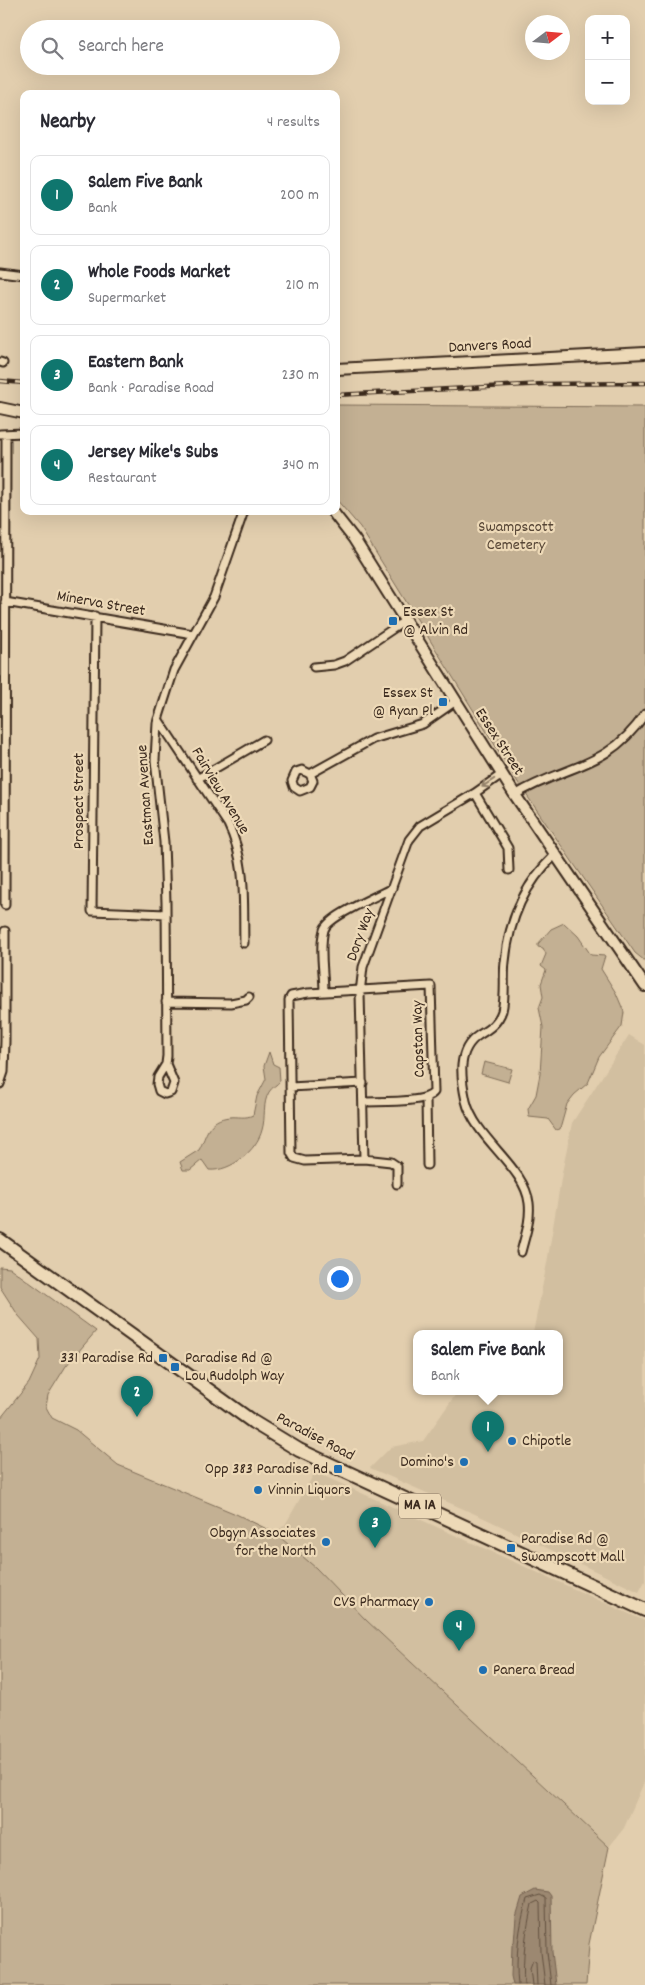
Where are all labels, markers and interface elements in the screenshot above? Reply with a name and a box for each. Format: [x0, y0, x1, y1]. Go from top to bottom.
north arrow [525, 15, 570, 60]
map controls [585, 15, 630, 105]
button: + [585, 15, 630, 60]
search box [20, 20, 340, 75]
icon: search [38, 34, 66, 62]
text: Search here [78, 34, 164, 61]
button: − [585, 60, 630, 105]
text: Nearby [40, 108, 95, 138]
text: 4 results [267, 111, 320, 134]
text: Salem Five Bank [88, 170, 203, 197]
text: 1 [55, 184, 59, 207]
text: 200 m [280, 184, 319, 207]
text: Bank [88, 197, 117, 220]
text: Whole Foods Market [88, 260, 230, 287]
text: 2 [54, 274, 61, 297]
text: 210 m [285, 274, 319, 297]
text: Supermarket [88, 287, 166, 310]
street label: Danvers Road [448, 332, 532, 360]
text: Eastern Bank [88, 350, 184, 377]
text: 3 [53, 364, 61, 387]
text: 230 m [282, 364, 319, 387]
text: Bank · Paradise Road [88, 377, 214, 400]
text: Jersey Mike's Subs [88, 440, 218, 467]
text: 4 [54, 454, 60, 477]
text: 340 m [282, 454, 319, 477]
text: Restaurant [88, 467, 157, 490]
park label: Swampscott Cemetery [478, 516, 554, 557]
street label: Minerva Street [55, 585, 147, 623]
place label: Essex St @ Alvin Rd [403, 601, 468, 642]
marker: Essex St @ Alvin Rd [387, 615, 399, 627]
place label: Essex St @ Ryan Pl [373, 682, 433, 723]
marker: Essex St @ Ryan Pl [437, 696, 449, 708]
street label: Essex Street [469, 704, 529, 780]
street label: Fairview Avenue [185, 743, 255, 839]
street label: Eastman Avenue [131, 744, 161, 846]
street label: Prospect Street [68, 753, 91, 849]
one-way arrow [481, 778, 495, 788]
street label: Dory Way [341, 905, 381, 965]
street label: Capstan Way [406, 1000, 432, 1078]
your location [327, 1266, 353, 1292]
popup [413, 1330, 563, 1395]
text: Salem Five Bank [431, 1338, 545, 1365]
place label: 331 Paradise Rd [60, 1347, 153, 1370]
place label: Paradise Rd @ Lou Rudolph Way [185, 1347, 284, 1388]
marker: 331 Paradise Rd [157, 1352, 169, 1364]
marker: Paradise Rd @ Lou Rudolph Way [169, 1361, 181, 1373]
text: Bank [431, 1365, 460, 1388]
pin: 2 [121, 1376, 153, 1417]
street label: Paradise Road [272, 1407, 358, 1467]
pin: 1 [472, 1411, 504, 1452]
place label: Chipotle [522, 1430, 571, 1453]
marker: Chipotle [506, 1435, 518, 1447]
place label: Domino's [400, 1451, 454, 1474]
marker: Domino's [458, 1456, 470, 1468]
place label: Opp 383 Paradise Rd [205, 1458, 328, 1481]
marker: Opp 383 Paradise Rd [332, 1463, 344, 1475]
place label: Vinnin Liquors [268, 1479, 351, 1502]
marker: Vinnin Liquors [252, 1484, 264, 1496]
road number: MA 1A [399, 1494, 441, 1518]
pin: 3 [359, 1507, 391, 1548]
place label: Obgyn Associates for the North [209, 1522, 316, 1563]
place label: Paradise Rd @ Swampscott Mall [521, 1528, 625, 1569]
marker: Obgyn Associates for the North [320, 1536, 332, 1548]
marker: Paradise Rd @ Swampscott Mall [505, 1542, 517, 1554]
place label: CVS Pharmacy [333, 1591, 420, 1614]
marker: CVS Pharmacy [423, 1596, 435, 1608]
pin: 4 [443, 1610, 475, 1651]
place label: Panera Bread [493, 1659, 575, 1682]
marker: Panera Bread [477, 1664, 489, 1676]

